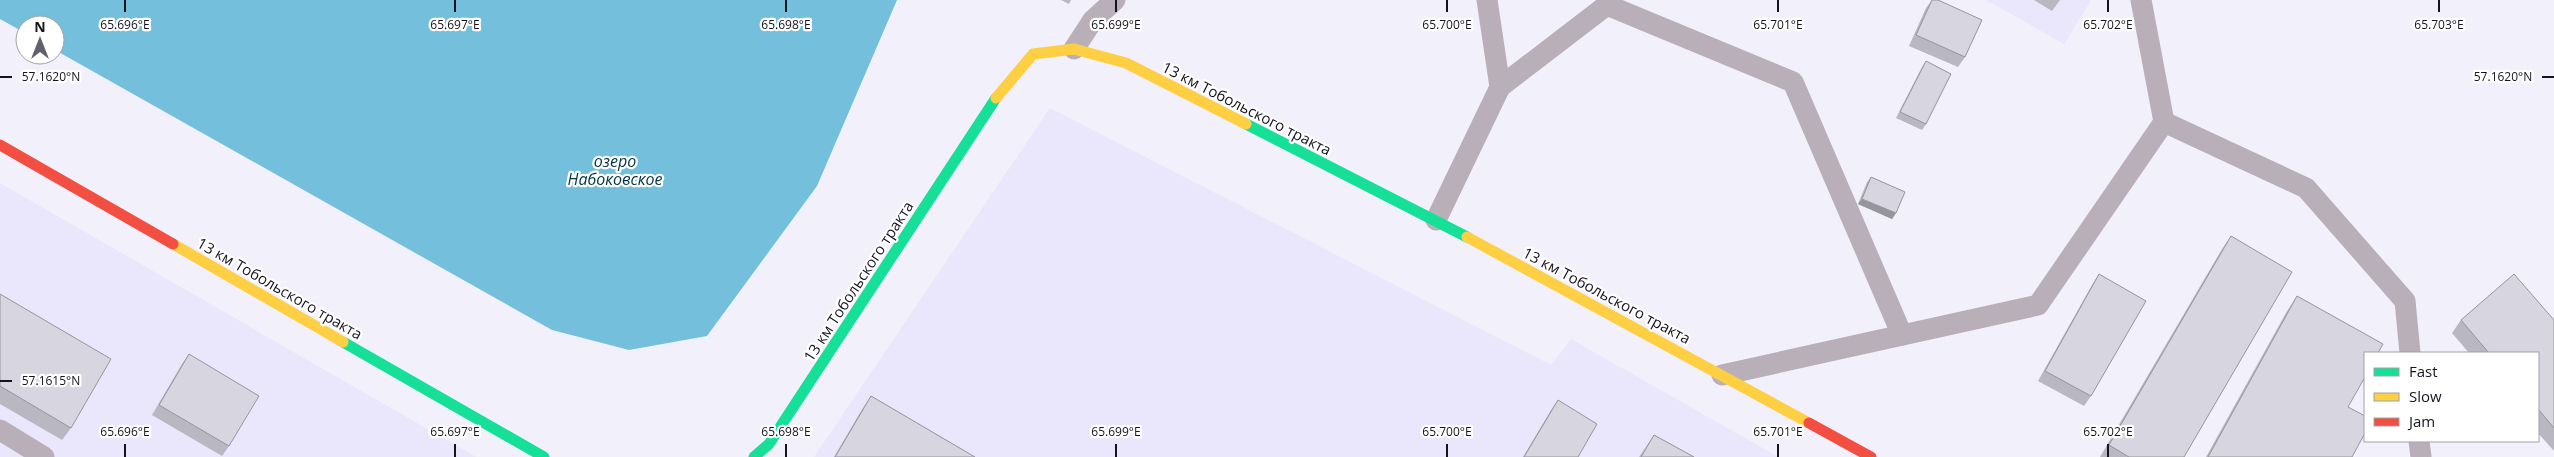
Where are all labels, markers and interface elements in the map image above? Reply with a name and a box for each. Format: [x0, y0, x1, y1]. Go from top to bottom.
north arrow [15, 15, 65, 65]
text: 65.696°E [100, 16, 150, 33]
text: 65.697°E [430, 16, 480, 33]
text: 65.698°E [761, 16, 811, 33]
text: 65.699°E [1091, 16, 1141, 33]
text: 65.700°E [1422, 16, 1472, 33]
text: 65.701°E [1753, 16, 1803, 33]
text: 65.702°E [2083, 16, 2133, 33]
text: 65.703°E [2414, 16, 2464, 33]
text: N [34, 17, 46, 36]
street label: 13 км Тобольского тракта [1159, 57, 1335, 159]
text: 57.1620°N [22, 68, 80, 85]
text: 57.1620°N [2474, 68, 2532, 85]
water label: озеро Набоковское [568, 150, 662, 190]
street label: 13 км Тобольского тракта [799, 197, 917, 365]
street label: 13 км Тобольского тракта [194, 232, 366, 344]
street label: 13 км Тобольского тракта [1520, 242, 1694, 348]
legend [2364, 352, 2539, 442]
text: Fast [2409, 361, 2438, 381]
text: 57.1615°N [22, 372, 80, 389]
text: Slow [2409, 386, 2442, 406]
text: Jam [2407, 411, 2435, 431]
text: 65.696°E [100, 423, 150, 440]
text: 65.697°E [430, 423, 480, 440]
text: 65.698°E [761, 423, 811, 440]
text: 65.699°E [1091, 423, 1141, 440]
text: 65.700°E [1422, 423, 1472, 440]
text: 65.701°E [1753, 423, 1803, 440]
text: 65.702°E [2083, 423, 2133, 440]

